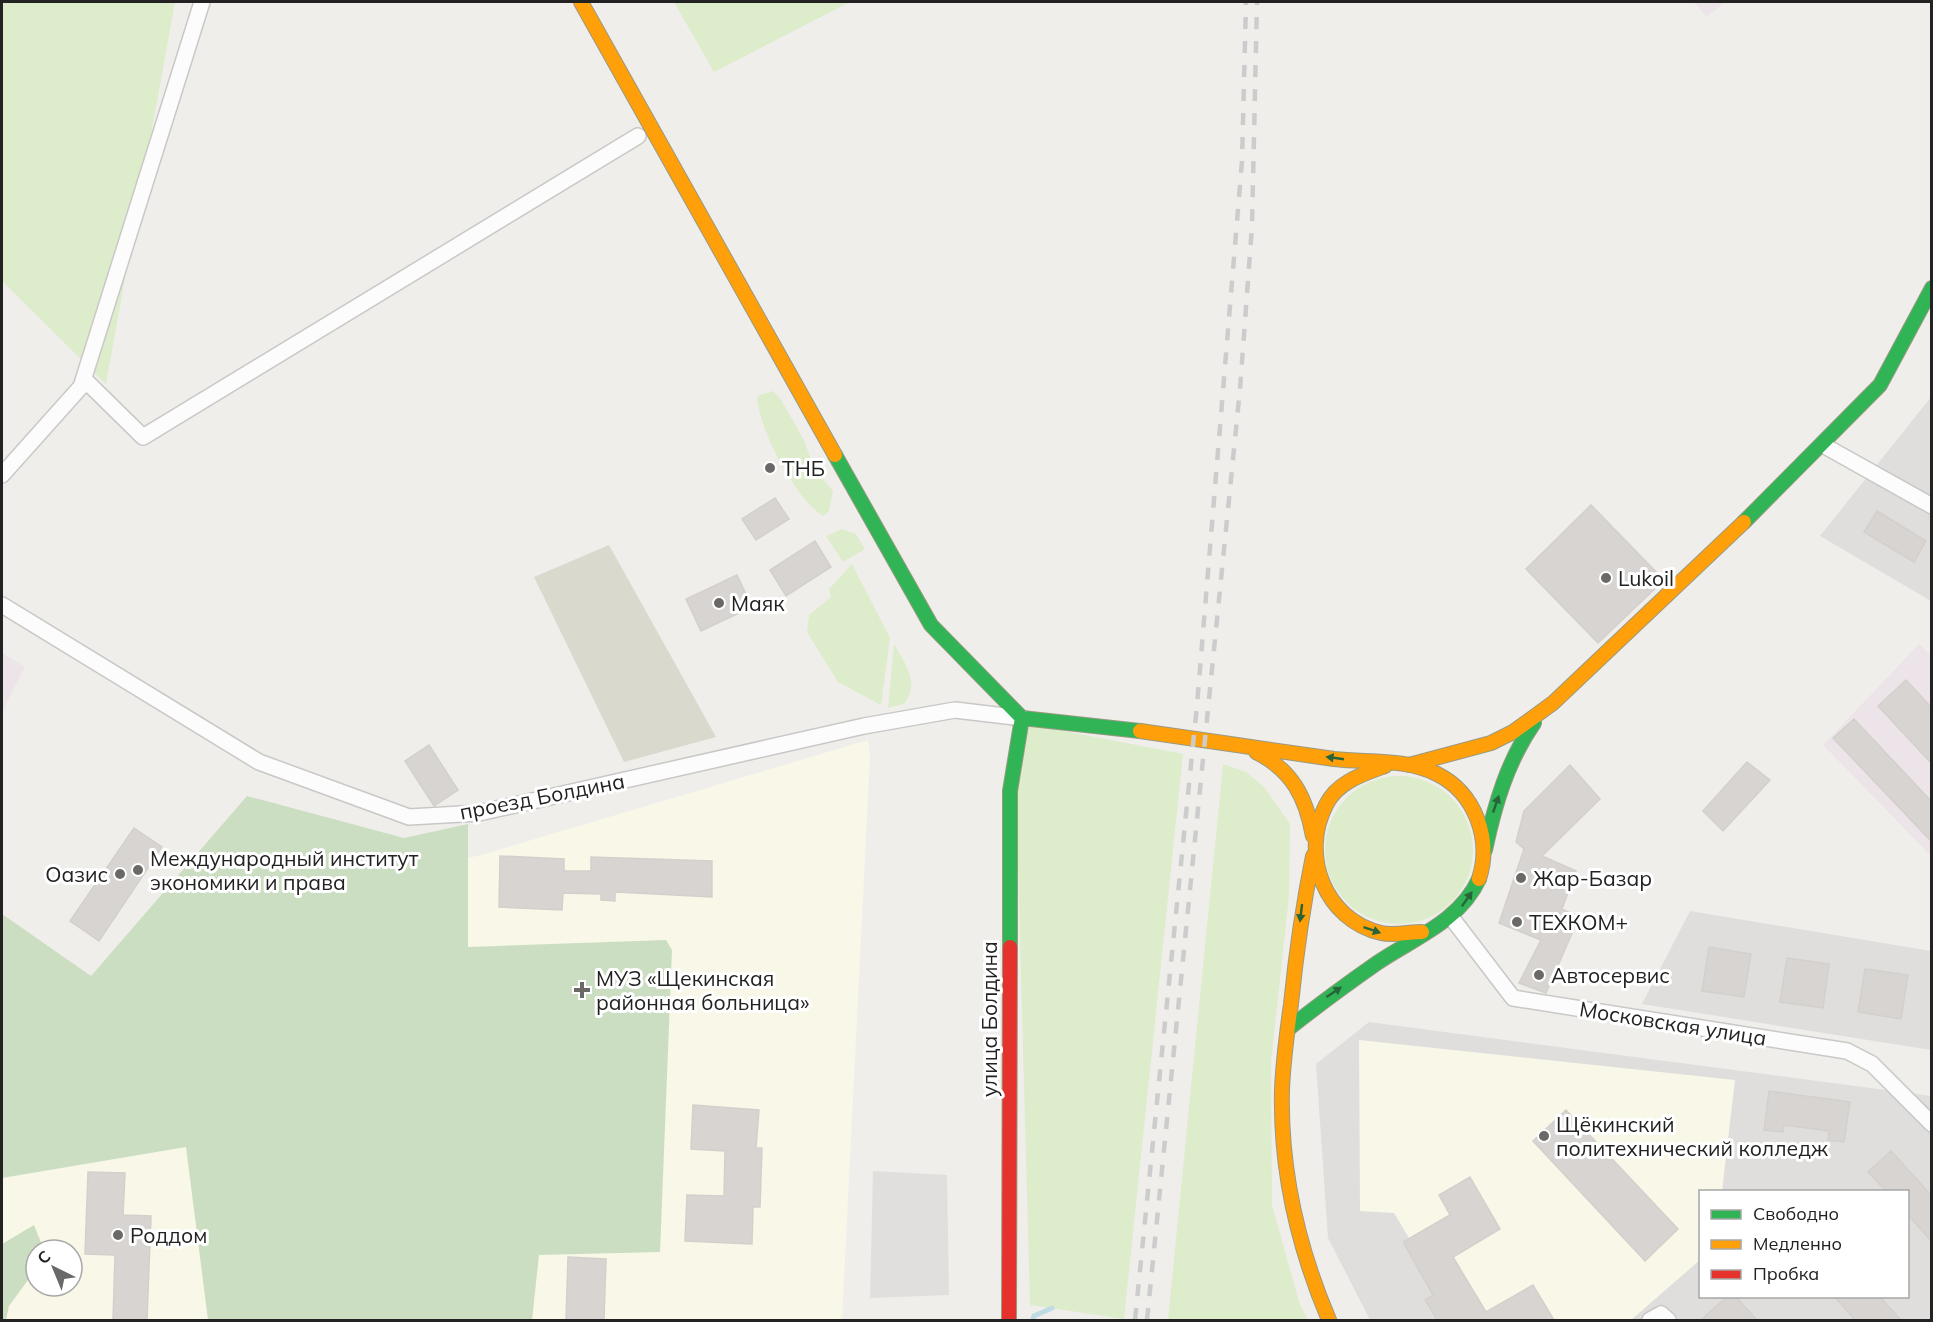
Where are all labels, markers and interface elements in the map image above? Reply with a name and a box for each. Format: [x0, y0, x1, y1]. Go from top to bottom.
place label: ТНБ [782, 455, 825, 481]
marker: ТНБ [763, 461, 777, 475]
place label: Lukoil [1618, 565, 1674, 591]
marker: Lukoil [1599, 571, 1613, 585]
place label: Маяк [731, 590, 785, 616]
marker: Маяк [712, 596, 726, 610]
one-way arrow [1325, 754, 1344, 763]
street label: проезд Болдина [457, 767, 627, 825]
one-way arrow [1492, 795, 1502, 813]
place label: Международный институт экономики и права [150, 845, 419, 895]
place label: Оазис [45, 861, 108, 887]
marker: Международный институт экономики и права [131, 863, 145, 877]
place label: Жар-Базар [1533, 865, 1652, 891]
marker: Оазис [113, 867, 127, 881]
marker: Жар-Базар [1514, 871, 1528, 885]
one-way arrow [1461, 891, 1473, 907]
one-way arrow [1297, 904, 1306, 923]
place label: ТЕХКОМ+ [1529, 909, 1628, 935]
marker: ТЕХКОМ+ [1510, 915, 1524, 929]
one-way arrow [1363, 926, 1381, 935]
street label: улица Болдина [976, 941, 1002, 1097]
place label: Автосервис [1551, 962, 1670, 988]
place label: МУЗ «Щекинская районная больница» [596, 965, 809, 1015]
marker: Автосервис [1532, 968, 1546, 982]
marker: МУЗ «Щекинская районная больница» [573, 981, 591, 999]
one-way arrow [1325, 986, 1341, 998]
street label: Московская улица [1578, 995, 1768, 1051]
place label: Щёкинский политехнический колледж [1556, 1111, 1828, 1161]
marker: Щёкинский политехнический колледж [1537, 1129, 1551, 1143]
legend [1699, 1190, 1909, 1298]
text: Свободно [1753, 1202, 1839, 1225]
place label: Роддом [130, 1222, 207, 1248]
marker: Роддом [111, 1228, 125, 1242]
text: Медленно [1753, 1232, 1842, 1255]
north arrow [24, 1238, 84, 1298]
text: С [33, 1246, 55, 1268]
text: Пробка [1753, 1262, 1819, 1285]

